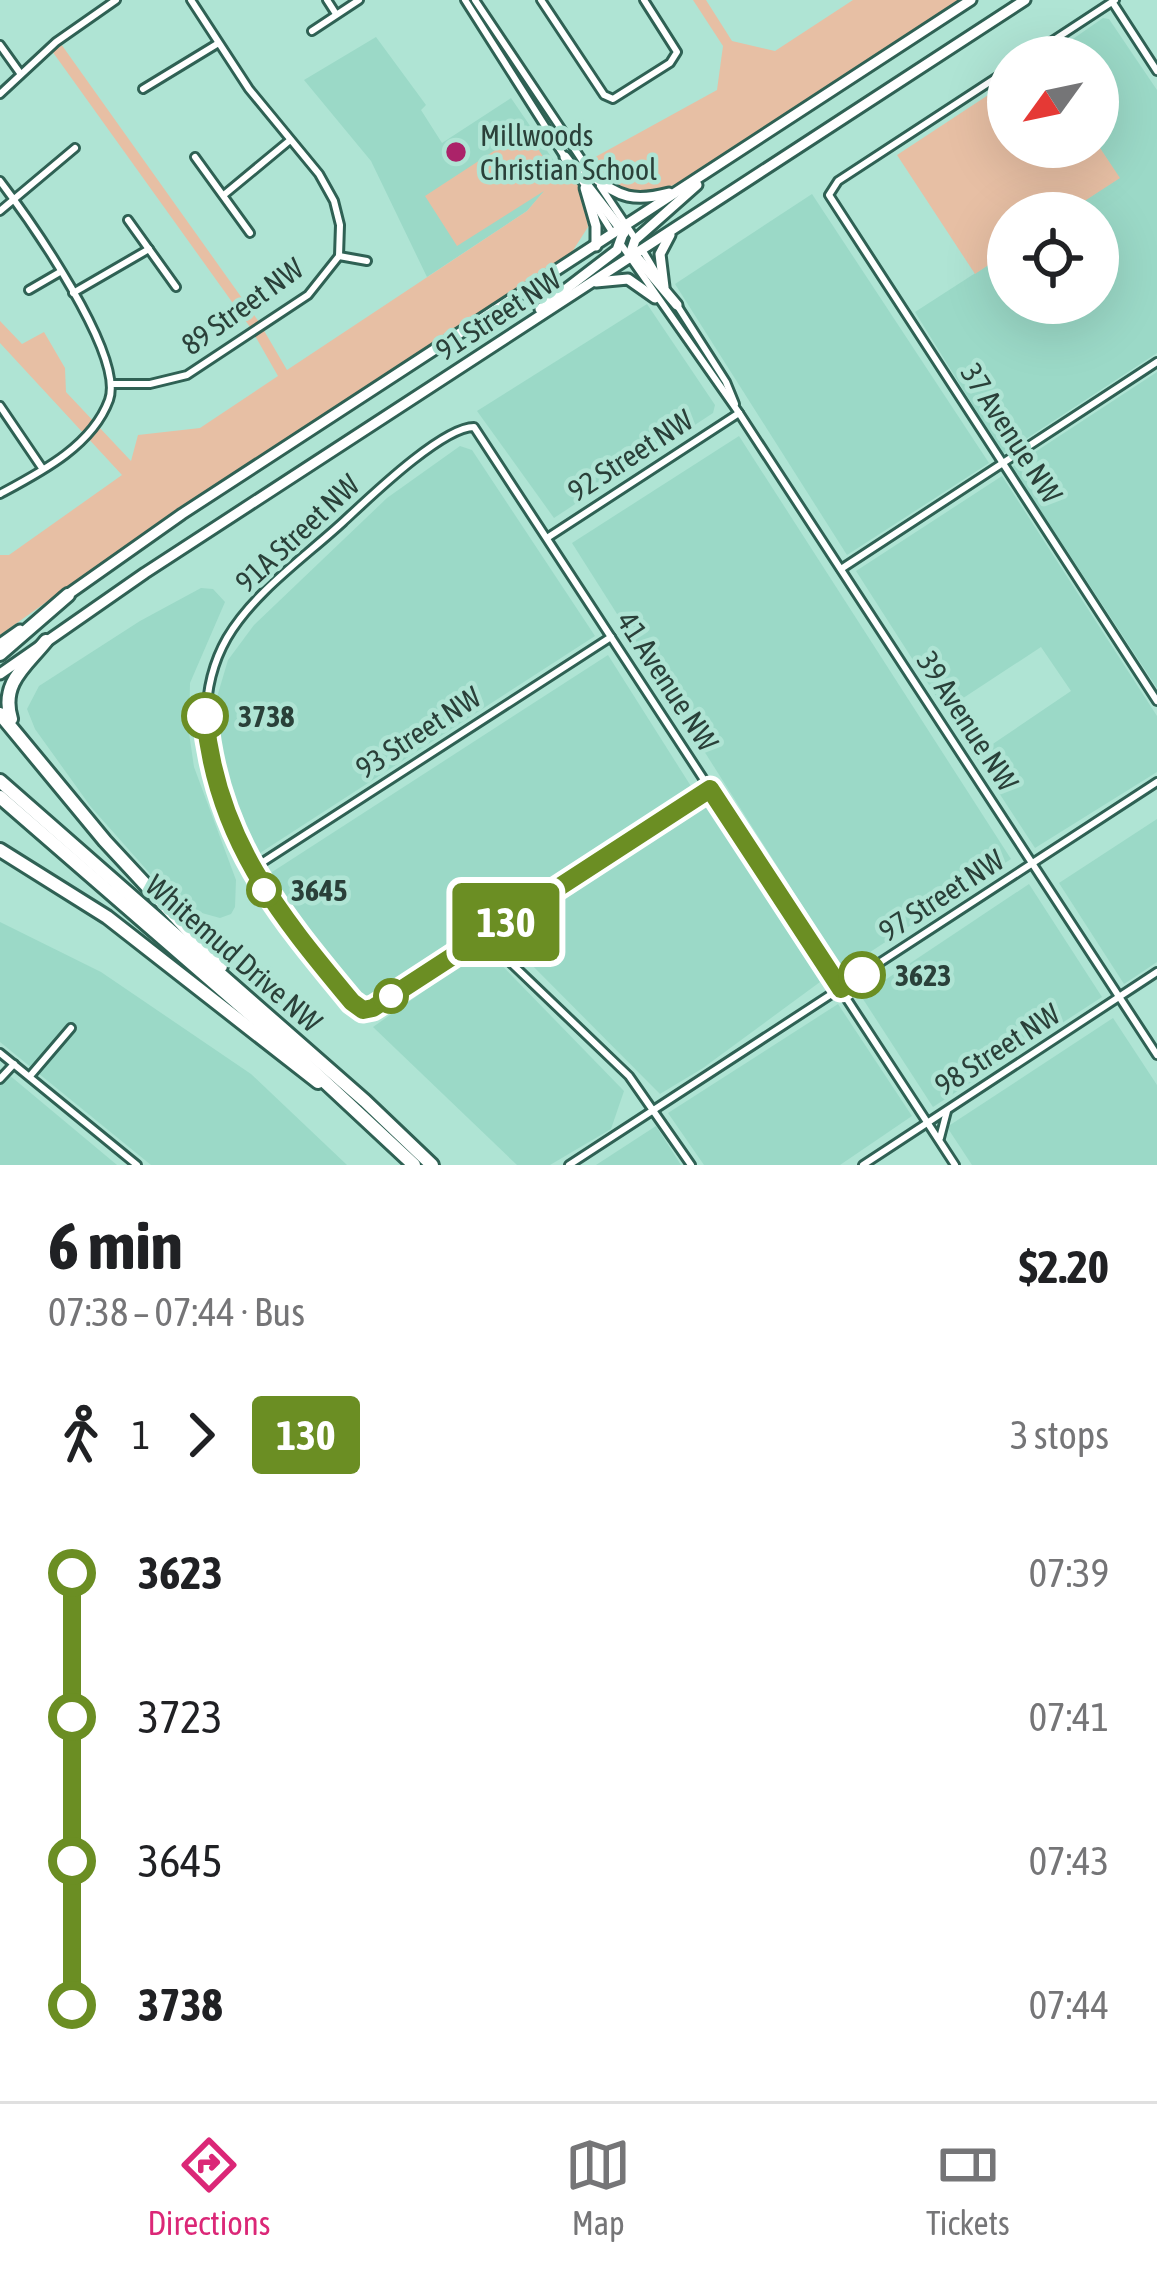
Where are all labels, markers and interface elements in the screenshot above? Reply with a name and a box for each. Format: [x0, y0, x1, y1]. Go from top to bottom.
north arrow [987, 36, 1119, 168]
map controls [987, 36, 1119, 324]
place label: Millwoods Christian School [480, 118, 657, 186]
marker: Millwoods Christian School [443, 139, 469, 165]
button: locate [987, 192, 1119, 324]
street label: 89 Street NW [175, 250, 310, 361]
street label: 91 Street NW [429, 261, 567, 367]
street label: 37 Avenue NW [954, 357, 1070, 509]
street label: 92 Street NW [561, 402, 699, 508]
street label: 91A Street NW [228, 467, 366, 599]
street label: 41 Avenue NW [610, 605, 726, 757]
street label: 39 Avenue NW [910, 645, 1026, 797]
street label: 93 Street NW [349, 679, 487, 785]
marker: 3738 [183, 694, 227, 738]
place label: 3738 [238, 699, 294, 733]
street label: 97 Street NW [872, 842, 1010, 948]
street label: Whitemud Drive NW [139, 868, 329, 1039]
place label: 3645 [291, 873, 347, 907]
marker: 3645 [248, 874, 280, 906]
line badge: 130 [437, 883, 575, 961]
text: 130 [476, 898, 536, 946]
marker: 3623 [840, 953, 884, 997]
place label: 3623 [895, 958, 951, 992]
unlabelled marker [375, 980, 407, 1012]
street label: 98 Street NW [928, 996, 1066, 1102]
text: 6 min [48, 1207, 183, 1283]
text: $2.20 [1019, 1241, 1109, 1293]
text: 07:38 – 07:44 · Bus [48, 1290, 305, 1334]
icon: walk [48, 1402, 114, 1468]
icon: forward [168, 1402, 234, 1468]
text: 130 [276, 1411, 336, 1459]
text: 1 [132, 1413, 150, 1457]
text: 3 stops [1010, 1413, 1109, 1457]
text: 3623 [138, 1547, 223, 1599]
text: 07:39 [1029, 1551, 1109, 1595]
text: 3723 [138, 1691, 223, 1743]
text: 07:41 [1029, 1695, 1109, 1739]
text: 3645 [138, 1835, 223, 1887]
text: 07:43 [1029, 1839, 1109, 1883]
text: 3738 [138, 1979, 223, 2031]
text: 07:44 [1029, 1983, 1109, 2027]
tab: Directions [147, 2132, 270, 2242]
tab: Map [565, 2132, 631, 2242]
tab: Tickets [926, 2132, 1010, 2242]

